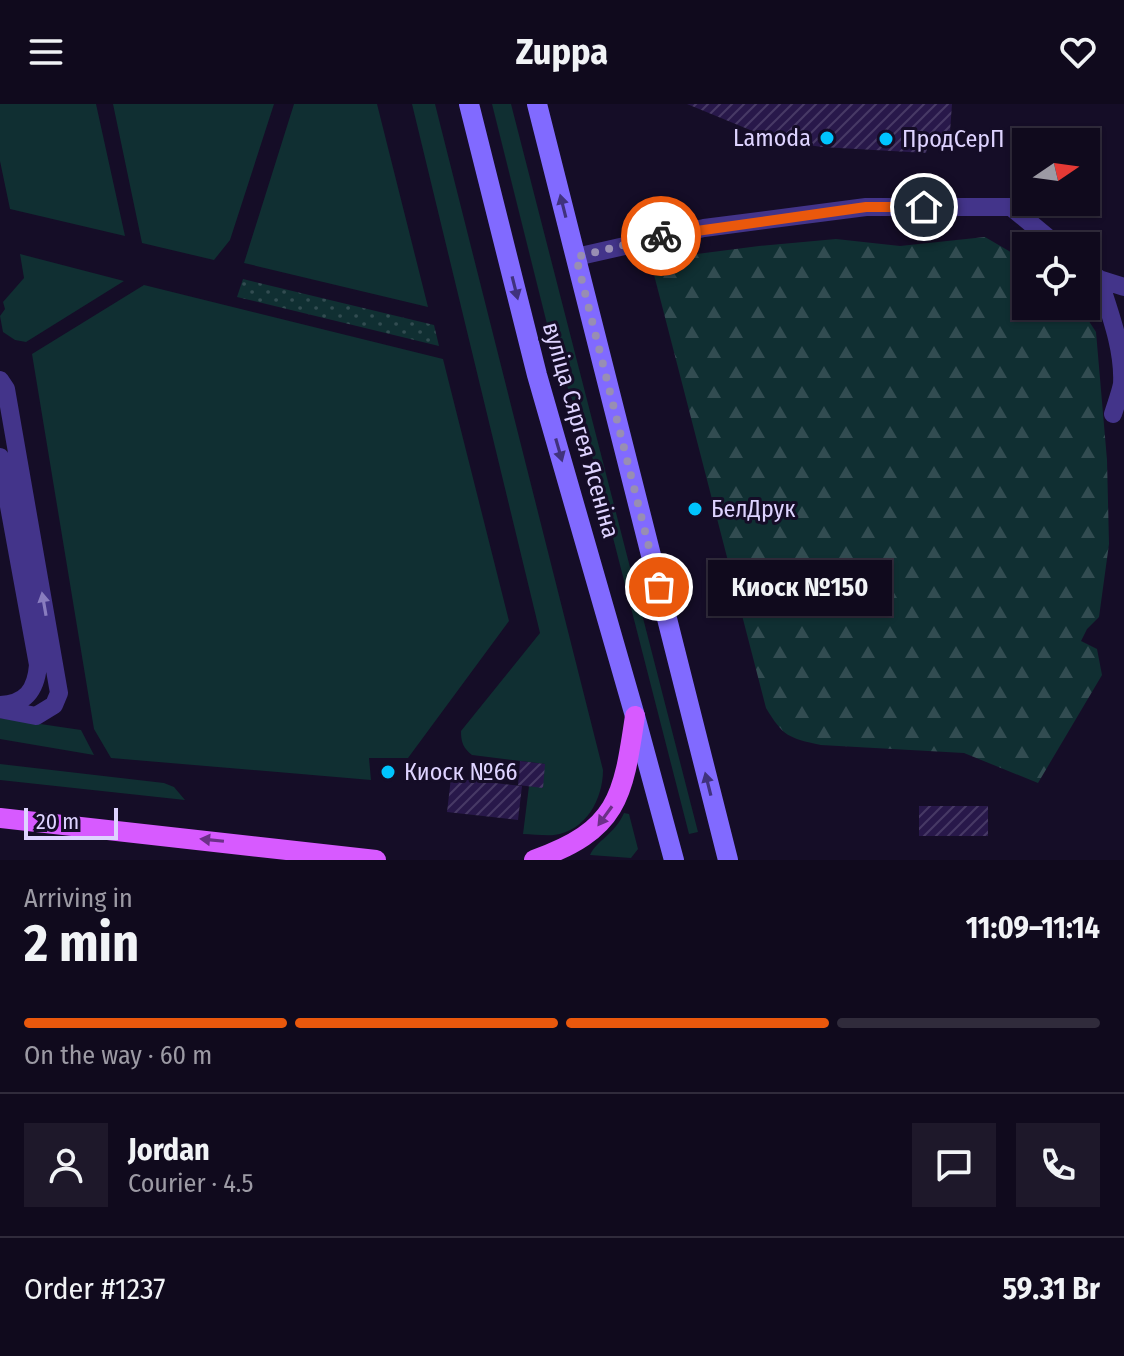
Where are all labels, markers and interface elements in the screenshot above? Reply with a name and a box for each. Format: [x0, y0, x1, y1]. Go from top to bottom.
icon: menu [24, 30, 68, 74]
text: Zuppa [516, 30, 608, 74]
icon: heart [1056, 30, 1100, 74]
place label: Lamoda [733, 124, 811, 152]
place label: ПродСерП [902, 125, 1005, 153]
north arrow [1012, 128, 1100, 216]
map controls [1012, 128, 1100, 320]
marker: Lamoda [818, 129, 836, 147]
marker: ПродСерП [877, 130, 895, 148]
pin [890, 173, 958, 241]
icon: home [902, 185, 946, 229]
one-way arrow [556, 194, 569, 219]
courier [621, 196, 701, 276]
icon: bike [639, 214, 683, 258]
button: locate [1012, 232, 1100, 320]
one-way arrow [510, 276, 522, 301]
street label: вуліца Сяргея Ясеніна [537, 319, 625, 541]
one-way arrow [553, 438, 565, 463]
place label: БелДрук [711, 495, 796, 523]
marker: БелДрук [686, 500, 704, 518]
pin [625, 553, 693, 621]
callout: Киоск №150 [707, 559, 891, 615]
icon: bag [637, 565, 681, 609]
text: Киоск №150 [731, 572, 869, 603]
one-way arrow [38, 592, 50, 617]
place label: Киоск №66 [404, 758, 517, 786]
marker: Киоск №66 [379, 763, 397, 781]
one-way arrow [702, 772, 714, 797]
scale bar [24, 804, 118, 840]
one-way arrow [598, 806, 614, 826]
text: 20 m [36, 808, 79, 835]
one-way arrow [199, 834, 224, 847]
text: Arriving in [24, 883, 133, 914]
text: 11:09–11:14 [966, 910, 1100, 946]
text: 2 min [24, 912, 139, 975]
text: On the way · 60 m [24, 1040, 212, 1071]
button: person [24, 1123, 108, 1207]
button: chat [912, 1123, 996, 1207]
button: phone [1016, 1123, 1100, 1207]
text: Jordan [128, 1132, 210, 1168]
text: Courier · 4.5 [128, 1168, 254, 1199]
text: Order #1237 [24, 1271, 165, 1307]
text: 59.31 Br [1003, 1271, 1100, 1307]

